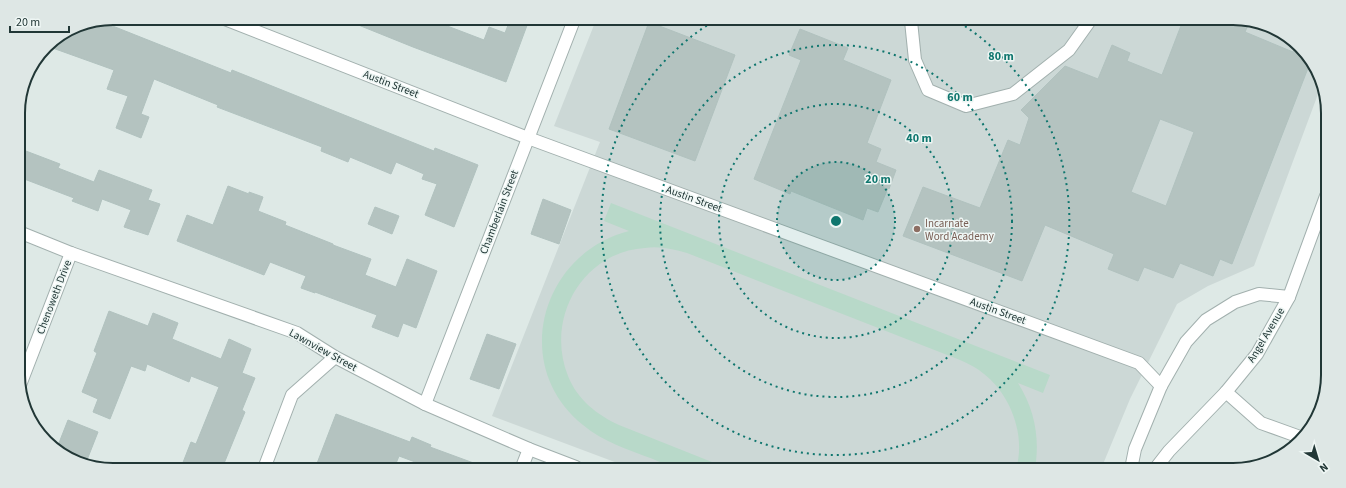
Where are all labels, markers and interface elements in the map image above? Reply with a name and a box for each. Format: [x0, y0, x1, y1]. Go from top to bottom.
scale bar [10, 8, 69, 34]
text: 20 m [16, 14, 40, 31]
text: 80 m [988, 48, 1014, 65]
street label: Austin Street [361, 67, 421, 102]
text: 60 m [947, 89, 973, 106]
text: 40 m [906, 130, 932, 147]
street label: Chamberlain Street [476, 167, 522, 256]
text: 20 m [865, 171, 891, 188]
street label: Austin Street [664, 182, 724, 216]
centre of rings [829, 214, 843, 228]
place label: Incarnate Word Academy [925, 216, 994, 244]
marker: Incarnate Word Academy [912, 224, 922, 234]
street label: Chenoweth Drive [33, 257, 75, 336]
street label: Austin Street [968, 294, 1028, 328]
street label: Angel Avenue [1244, 304, 1289, 365]
street label: Lawnview Street [286, 325, 360, 375]
north arrow [1298, 440, 1338, 480]
text: N [1316, 459, 1331, 476]

